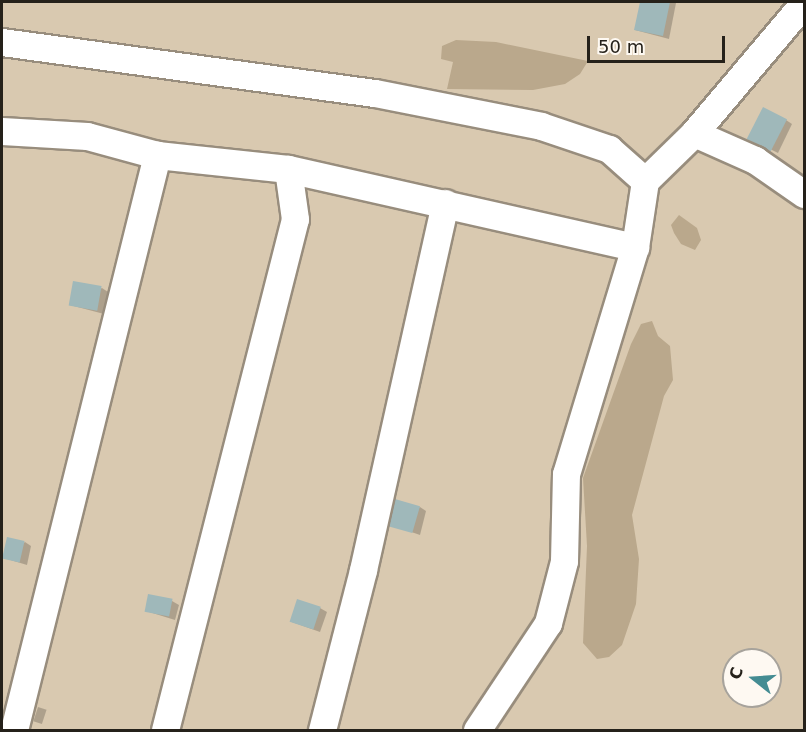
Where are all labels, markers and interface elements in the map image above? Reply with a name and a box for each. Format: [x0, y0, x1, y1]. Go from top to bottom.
scale bar [590, 24, 728, 62]
text: 50 m [598, 36, 644, 57]
north arrow [722, 648, 782, 708]
text: С [725, 665, 747, 682]

